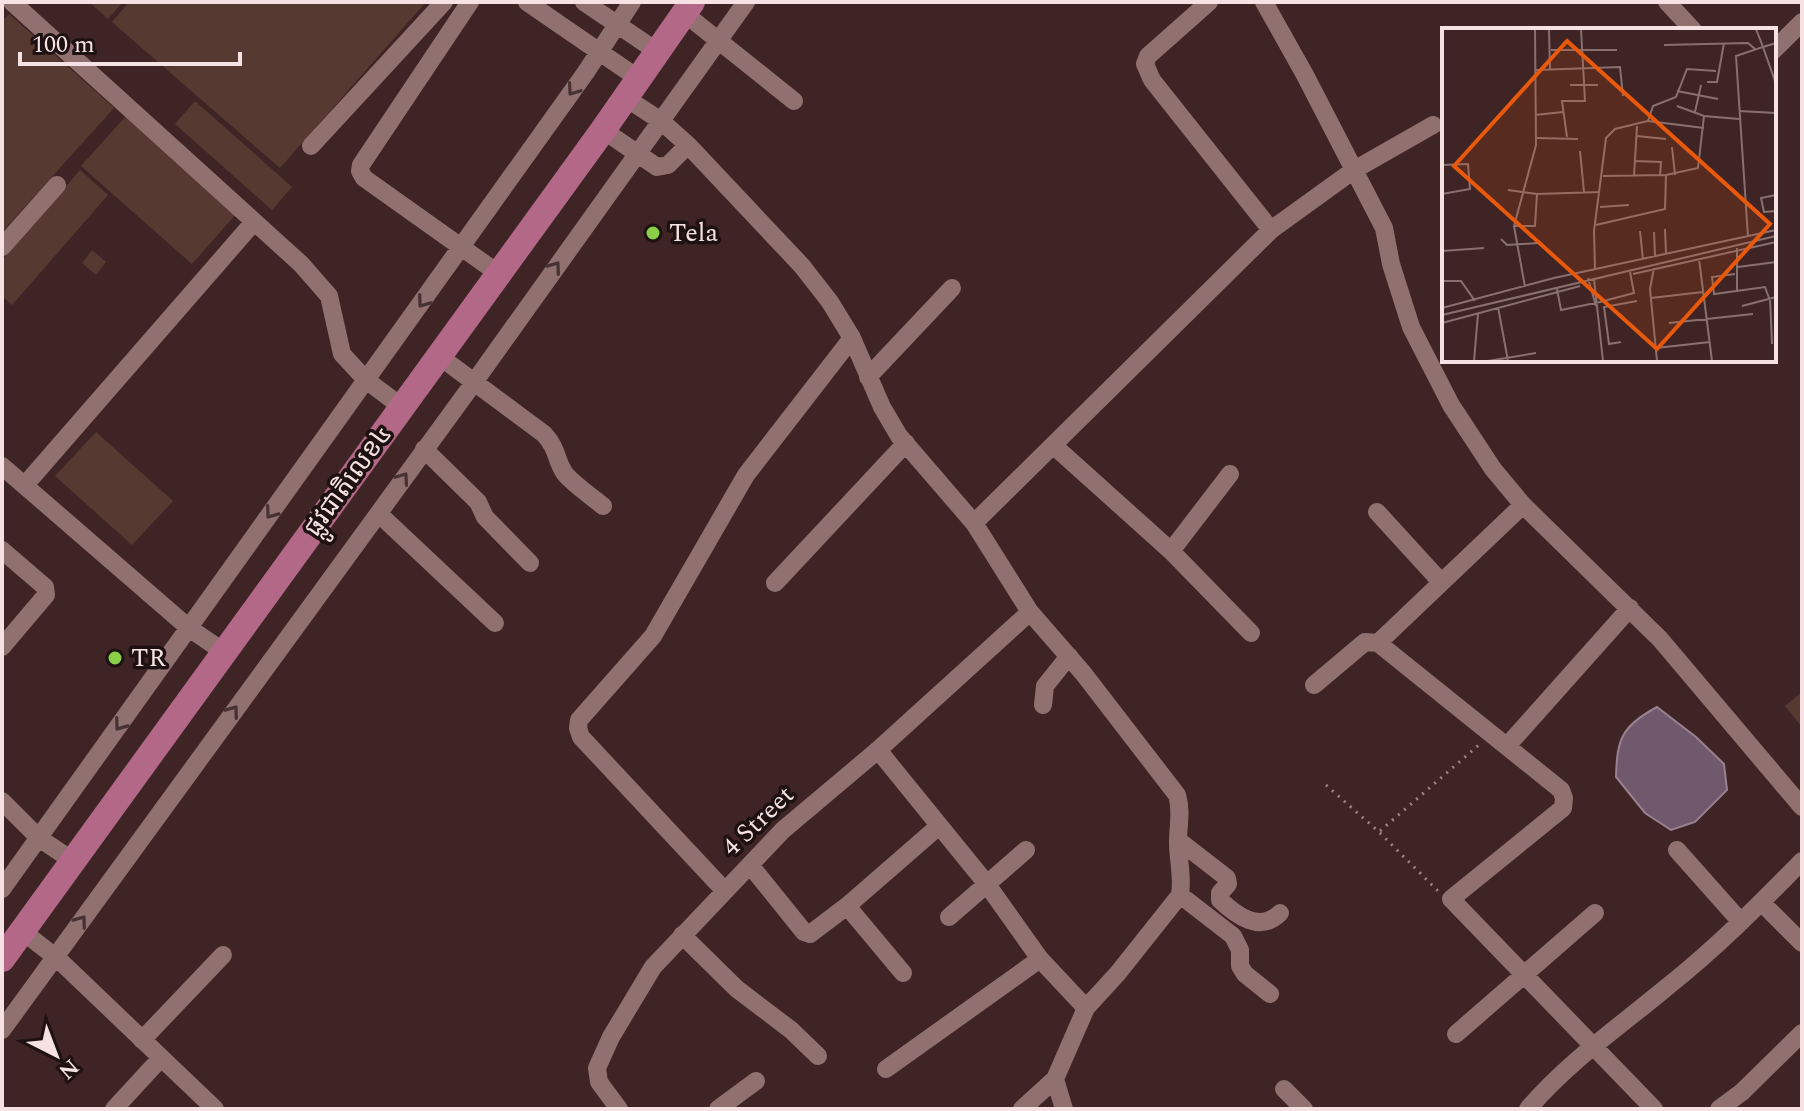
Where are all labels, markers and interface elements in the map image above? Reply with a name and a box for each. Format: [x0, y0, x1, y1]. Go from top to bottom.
scale bar [20, 16, 240, 66]
text: 100 m [32, 27, 95, 63]
inset map [1442, 28, 1776, 362]
one-way arrow [568, 82, 583, 96]
place label: Tela [669, 213, 718, 253]
marker: Tela [644, 224, 662, 242]
one-way arrow [545, 261, 559, 276]
one-way arrow [418, 293, 432, 308]
street label: ផ្លូវជាតិលេខ៤ [294, 417, 405, 547]
one-way arrow [393, 473, 408, 487]
one-way arrow [266, 505, 281, 519]
place label: TR [131, 638, 167, 678]
marker: TR [106, 649, 124, 667]
one-way arrow [224, 705, 238, 720]
one-way arrow [115, 716, 130, 730]
street label: 4 Street [713, 776, 803, 866]
one-way arrow [71, 916, 85, 930]
north arrow [16, 1015, 96, 1095]
text: N [51, 1050, 86, 1087]

